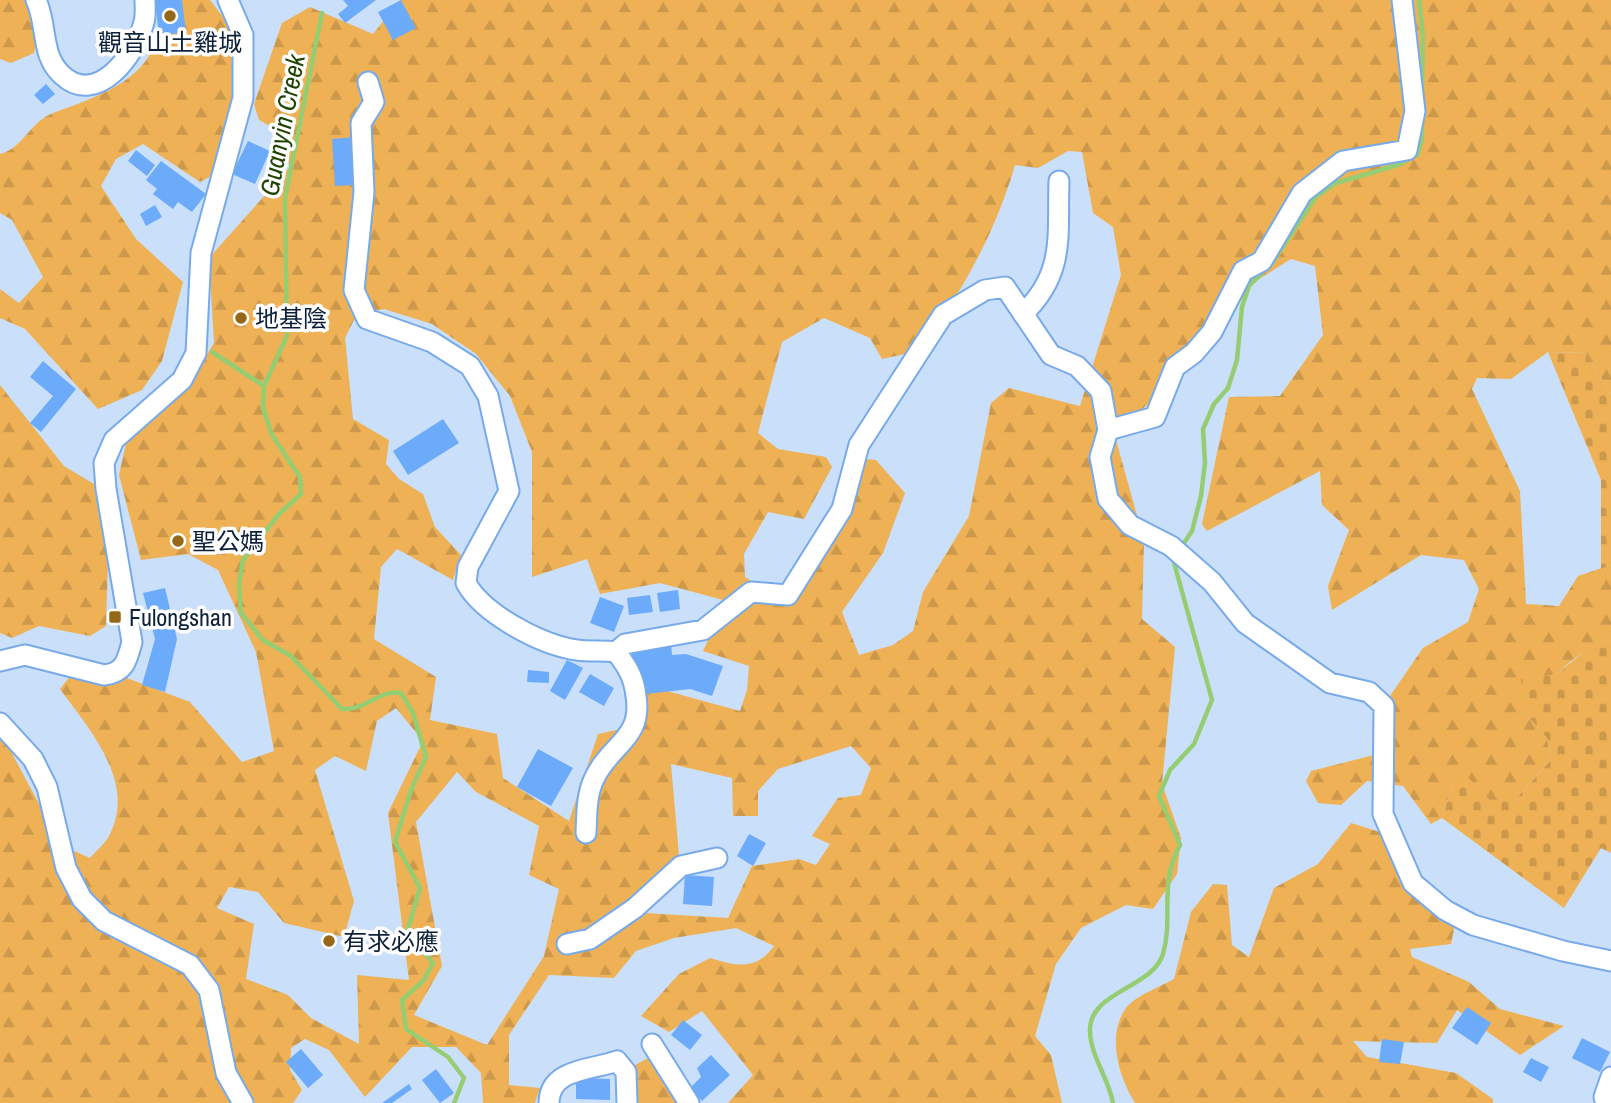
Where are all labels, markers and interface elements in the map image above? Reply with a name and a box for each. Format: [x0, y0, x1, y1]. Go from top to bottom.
marker: 觀音山土雞城 [162, 8, 178, 24]
place label: 觀音山土雞城 [98, 26, 242, 58]
water label: Guanyin Creek [251, 50, 313, 199]
place label: 地基陰 [255, 302, 327, 334]
marker: 地基陰 [233, 310, 249, 326]
place label: 聖公媽 [192, 525, 264, 557]
marker: 聖公媽 [170, 533, 186, 549]
place label: Fulongshan [129, 601, 232, 633]
marker: Fulongshan [107, 609, 123, 625]
place label: 有求必應 [343, 925, 439, 957]
marker: 有求必應 [321, 933, 337, 949]

